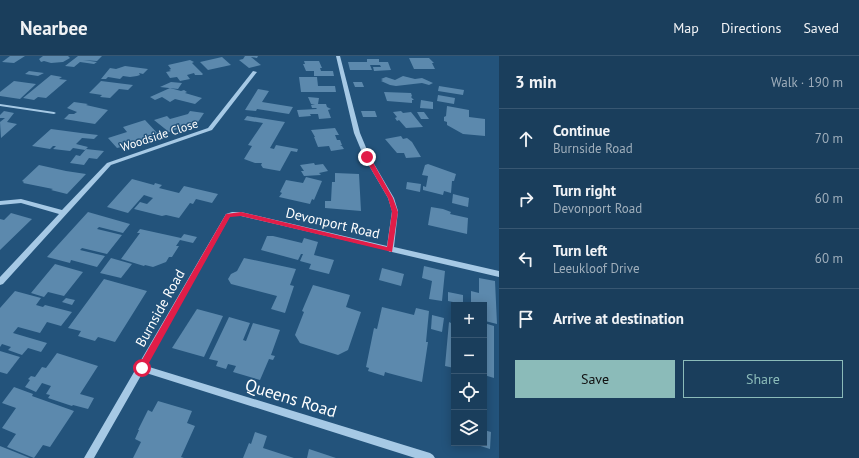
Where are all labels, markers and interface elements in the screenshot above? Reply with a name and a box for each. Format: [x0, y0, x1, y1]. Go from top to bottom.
text: Nearbee [20, 16, 88, 40]
text: Map [673, 19, 699, 37]
text: Directions [721, 19, 781, 37]
text: Saved [803, 19, 839, 37]
text: 3 min [515, 71, 556, 93]
text: Walk · 190 m [771, 74, 843, 91]
street label: Woodside Close [118, 115, 200, 155]
text: Continue [553, 121, 610, 140]
icon: ahead [515, 128, 537, 150]
text: 70 m [815, 130, 843, 147]
text: Burnside Road [553, 140, 633, 157]
route end [358, 148, 376, 166]
text: Turn right [553, 181, 616, 200]
icon: right [515, 188, 537, 210]
text: 60 m [815, 190, 843, 207]
text: Devonport Road [553, 200, 642, 217]
street label: Devonport Road [284, 203, 382, 243]
text: Turn left [553, 241, 607, 260]
icon: left [515, 248, 537, 270]
text: 60 m [815, 250, 843, 267]
text: Leeukloof Drive [553, 260, 640, 277]
street label: Burnside Road [131, 266, 189, 350]
map controls [451, 302, 487, 446]
button: + [451, 302, 487, 338]
icon: arrive [515, 308, 537, 330]
text: Arrive at destination [553, 309, 684, 328]
button: − [451, 338, 487, 374]
route start [133, 359, 151, 377]
button: Save [515, 360, 675, 398]
button: Share [683, 360, 843, 398]
street label: Queens Road [242, 374, 340, 422]
button: locate [451, 374, 487, 410]
button: layers [451, 410, 487, 446]

